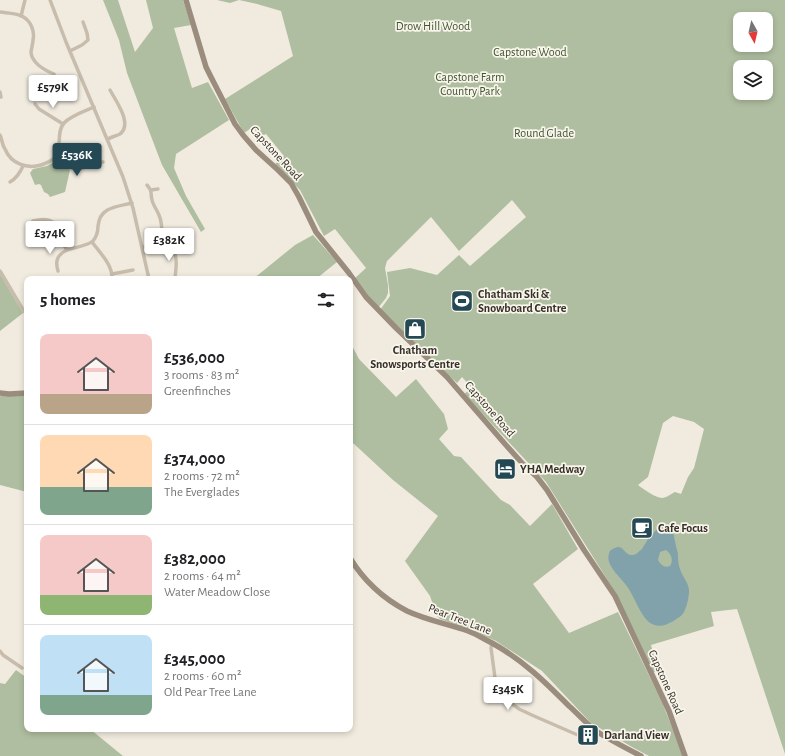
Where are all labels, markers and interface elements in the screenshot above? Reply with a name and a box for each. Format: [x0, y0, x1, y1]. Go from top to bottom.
north arrow [733, 12, 773, 52]
map controls [733, 12, 773, 100]
park label: Drow Hill Wood [396, 20, 470, 32]
park label: Capstone Wood [493, 46, 567, 58]
button: layers [733, 60, 773, 100]
park label: Capstone Farm Country Park [435, 71, 505, 98]
pin: £579K [25, 75, 81, 109]
text: £579K [38, 81, 68, 94]
street label: Capstone Road [248, 124, 304, 182]
park label: Round Glade [514, 127, 574, 139]
pin: £536K [49, 143, 105, 177]
text: £536K [62, 149, 92, 162]
pin: £374K [22, 221, 78, 255]
text: £374K [34, 227, 66, 240]
pin: £382K [141, 228, 197, 262]
text: £382K [153, 234, 185, 247]
sports icon: Chatham Ski & Snowboard Centre [449, 288, 475, 314]
place label: Chatham Ski & Snowboard Centre [478, 288, 567, 314]
icon: filters [315, 289, 337, 311]
text: 5 homes [40, 291, 96, 308]
shop icon: Chatham Snowsports Centre [402, 316, 428, 342]
place label: Chatham Snowsports Centre [370, 344, 460, 370]
text: £536,000 [164, 349, 225, 366]
icon: home [72, 350, 120, 398]
text: 3 rooms · 83 m² [164, 369, 239, 382]
street label: Capstone Road [463, 379, 517, 439]
text: Greenfinches [164, 385, 231, 398]
text: £374,000 [164, 450, 225, 467]
icon: home [72, 451, 120, 499]
hotel icon: YHA Medway [492, 456, 518, 482]
place label: YHA Medway [520, 463, 585, 476]
text: 2 rooms · 72 m² [164, 470, 240, 483]
text: The Everglades [164, 486, 240, 499]
cafe icon: Cafe Focus [629, 515, 655, 541]
place label: Cafe Focus [658, 522, 708, 534]
text: £382,000 [164, 550, 226, 567]
icon: home [72, 551, 120, 599]
text: 2 rooms · 64 m² [164, 570, 241, 583]
text: Water Meadow Close [164, 586, 270, 599]
street label: Pear Tree Lane [427, 601, 493, 637]
street label: Capstone Road [646, 648, 686, 716]
text: £345,000 [164, 650, 225, 667]
icon: home [72, 651, 120, 699]
text: 2 rooms · 60 m² [164, 670, 241, 683]
pin: £345K [480, 677, 536, 711]
text: £345K [492, 683, 524, 696]
text: Old Pear Tree Lane [164, 686, 257, 699]
building icon: Darland View [575, 722, 601, 748]
place label: Darland View [604, 729, 670, 741]

